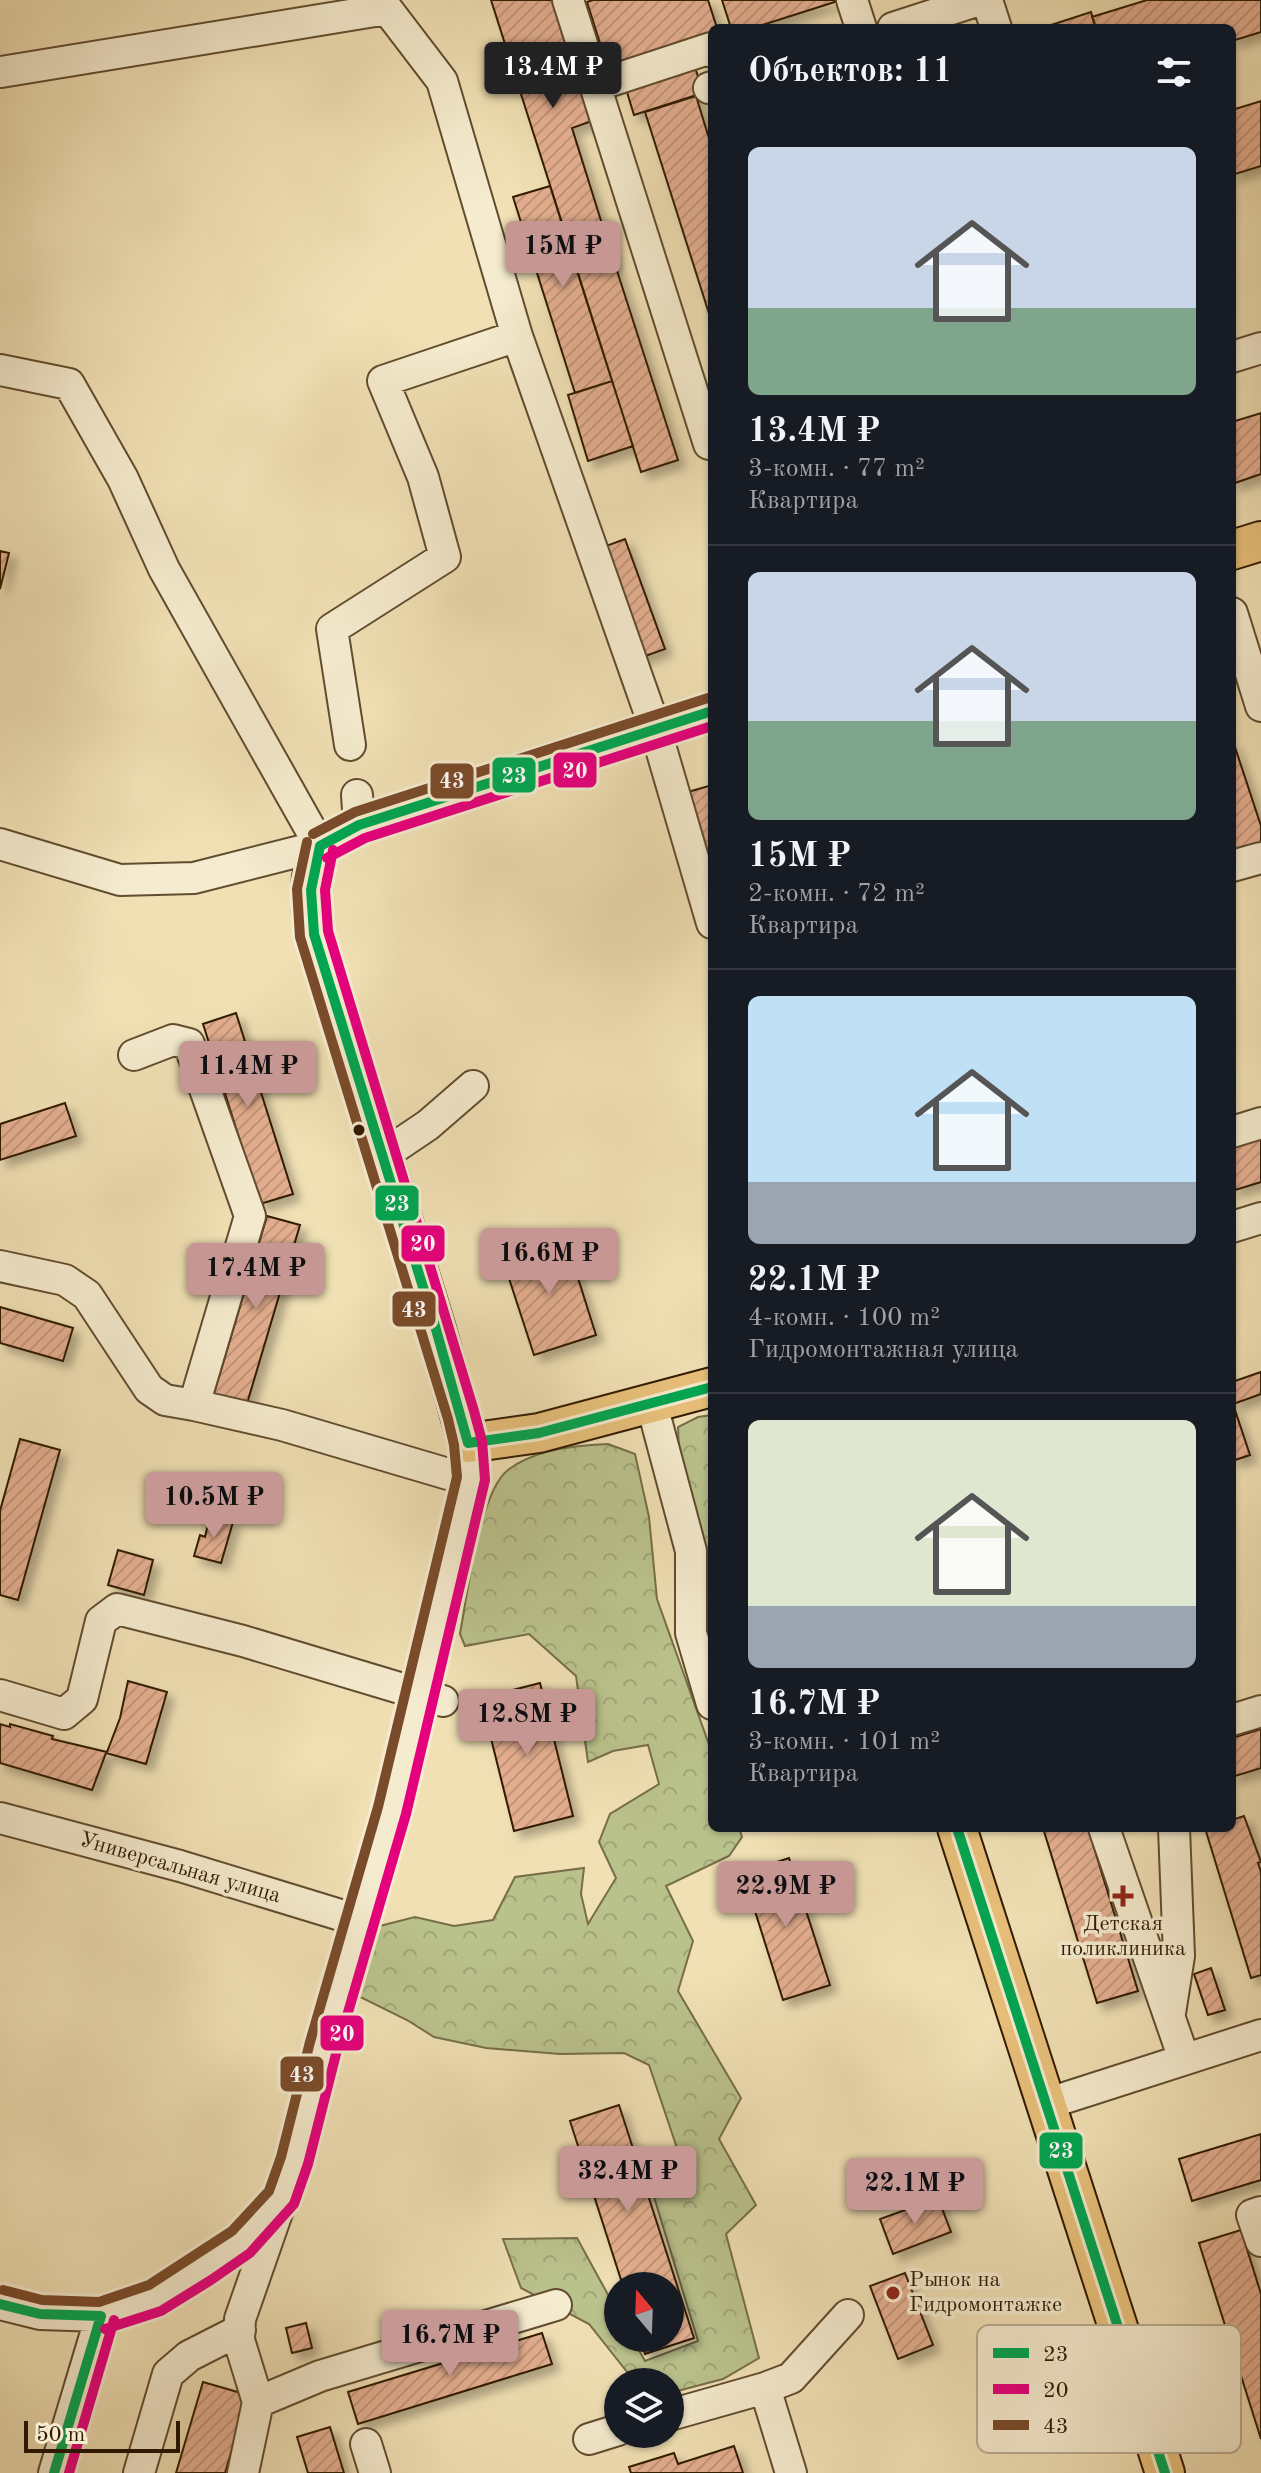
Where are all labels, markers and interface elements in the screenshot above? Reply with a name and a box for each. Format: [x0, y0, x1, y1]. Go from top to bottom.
pin: 13.4M ₽ [479, 42, 627, 110]
icon: filters [1152, 50, 1196, 94]
text: 13.4M ₽ [502, 55, 604, 81]
text: Объектов: 11 [748, 55, 952, 89]
icon: home [900, 199, 1044, 343]
pin: 15M ₽ [507, 221, 619, 289]
text: 15M ₽ [524, 234, 602, 260]
text: 13.4M ₽ [748, 415, 880, 449]
text: 3-комн. · 77 m² [748, 456, 925, 482]
text: Квартира [748, 488, 858, 514]
icon: home [900, 624, 1044, 768]
line badge: 20 [552, 751, 598, 789]
line badge: 23 [491, 756, 537, 794]
text: 20 [562, 761, 588, 783]
line badge: 43 [429, 762, 475, 800]
text: 23 [501, 766, 527, 788]
text: 43 [439, 771, 465, 793]
text: 15M ₽ [748, 840, 851, 874]
text: 2-комн. · 72 m² [748, 881, 925, 907]
text: Квартира [748, 913, 858, 939]
pin: 11.4M ₽ [174, 1041, 322, 1109]
icon: home [900, 1048, 1044, 1192]
text: 11.4M ₽ [197, 1054, 299, 1080]
unlabelled marker [351, 1122, 367, 1138]
line badge: 23 [374, 1184, 420, 1222]
text: 23 [384, 1194, 410, 1216]
line badge: 20 [400, 1224, 446, 1263]
pin: 16.6M ₽ [475, 1228, 623, 1296]
text: 20 [410, 1234, 436, 1256]
text: 16.6M ₽ [498, 1241, 600, 1267]
pin: 17.4M ₽ [182, 1243, 330, 1311]
text: 17.4M ₽ [205, 1256, 307, 1282]
text: 22.1M ₽ [748, 1264, 880, 1298]
line badge: 43 [391, 1290, 437, 1328]
text: 43 [401, 1300, 427, 1322]
text: 4-комн. · 100 m² [748, 1305, 940, 1331]
text: Гидромонтажная улица [748, 1337, 1018, 1363]
pin: 10.5M ₽ [140, 1472, 288, 1540]
icon: home [900, 1472, 1044, 1616]
text: 10.5M ₽ [163, 1485, 265, 1511]
text: 16.7M ₽ [748, 1688, 880, 1722]
pin: 12.8M ₽ [453, 1689, 601, 1757]
text: 12.8M ₽ [476, 1702, 578, 1728]
text: 3-комн. · 101 m² [748, 1729, 940, 1755]
text: Квартира [748, 1761, 858, 1787]
street label: Универсальная улица [77, 1829, 283, 1907]
pin: 22.9M ₽ [712, 1861, 860, 1929]
text: 22.9M ₽ [735, 1874, 837, 1900]
marker: Детская поликлиника [1112, 1885, 1134, 1907]
place label: Детская поликлиника [1060, 1913, 1186, 1960]
line badge: 20 [319, 2014, 365, 2052]
text: 20 [329, 2024, 355, 2046]
line badge: 43 [279, 2055, 325, 2093]
text: 43 [289, 2065, 315, 2087]
line badge: 23 [1038, 2131, 1084, 2170]
text: 23 [1048, 2141, 1074, 2163]
pin: 32.4M ₽ [554, 2146, 702, 2214]
pin: 22.1M ₽ [841, 2158, 989, 2226]
text: 32.4M ₽ [577, 2159, 679, 2185]
text: 22.1M ₽ [864, 2171, 966, 2197]
place label: Рынок на Гидромонтажке [909, 2269, 1062, 2316]
north arrow [604, 2272, 684, 2352]
map controls [604, 2272, 684, 2448]
marker: Рынок на Гидромонтажке [884, 2284, 902, 2302]
pin: 16.7M ₽ [376, 2310, 524, 2378]
text: 16.7M ₽ [399, 2323, 501, 2349]
legend [977, 2325, 1241, 2453]
text: 23 [1043, 2344, 1069, 2366]
button: layers [604, 2368, 684, 2448]
text: 20 [1043, 2380, 1069, 2402]
text: 43 [1043, 2416, 1069, 2438]
scale bar [24, 2417, 180, 2453]
text: 50 m [36, 2424, 85, 2446]

